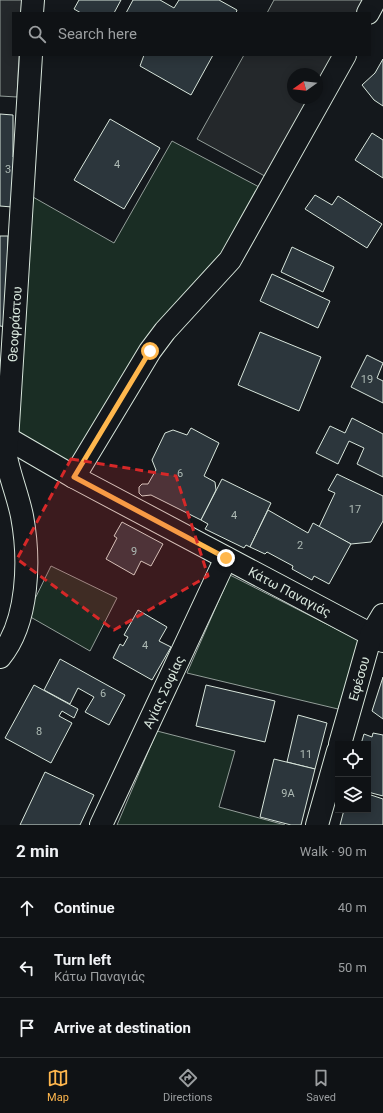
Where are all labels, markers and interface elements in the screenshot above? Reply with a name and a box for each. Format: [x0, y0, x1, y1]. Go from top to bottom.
search box [12, 12, 371, 56]
icon: search [26, 23, 48, 45]
text: Search here [58, 25, 137, 43]
north arrow [287, 68, 323, 104]
house number: 4 [114, 158, 120, 171]
house number: 3 [5, 163, 11, 176]
street label: Θεοφράστου [4, 286, 24, 362]
route start [141, 342, 159, 360]
house number: 19 [361, 373, 373, 386]
house number: 6 [177, 467, 183, 480]
house number: 17 [349, 503, 361, 516]
house number: 4 [231, 509, 237, 522]
house number: 2 [297, 539, 303, 552]
house number: 9 [131, 545, 137, 558]
route end [217, 549, 235, 567]
street label: Κάτω Παναγιάς [246, 564, 334, 620]
house number: 4 [142, 639, 148, 652]
street label: Αγίας Σοφίας [140, 653, 187, 731]
street label: Εφέσου [345, 655, 372, 703]
house number: 6 [100, 687, 106, 700]
house number: 8 [36, 725, 42, 738]
map controls [335, 741, 371, 813]
button: locate [335, 741, 371, 777]
house number: 11 [300, 748, 312, 761]
button: layers [335, 777, 371, 813]
house number: 9A [281, 787, 296, 800]
text: 2 min [16, 841, 59, 861]
text: Walk · 90 m [300, 844, 367, 859]
icon: ahead [16, 897, 38, 919]
text: Continue [54, 899, 115, 917]
text: 40 m [338, 900, 367, 915]
text: Turn left [54, 951, 111, 969]
icon: left [16, 957, 38, 979]
text: 50 m [338, 960, 367, 975]
text: Κάτω Παναγιάς [54, 969, 145, 984]
icon: arrive [16, 1017, 38, 1039]
text: Arrive at destination [54, 1019, 191, 1037]
tab: Map [47, 1067, 69, 1104]
tab: Directions [163, 1067, 212, 1104]
tab: Saved [306, 1067, 336, 1104]

